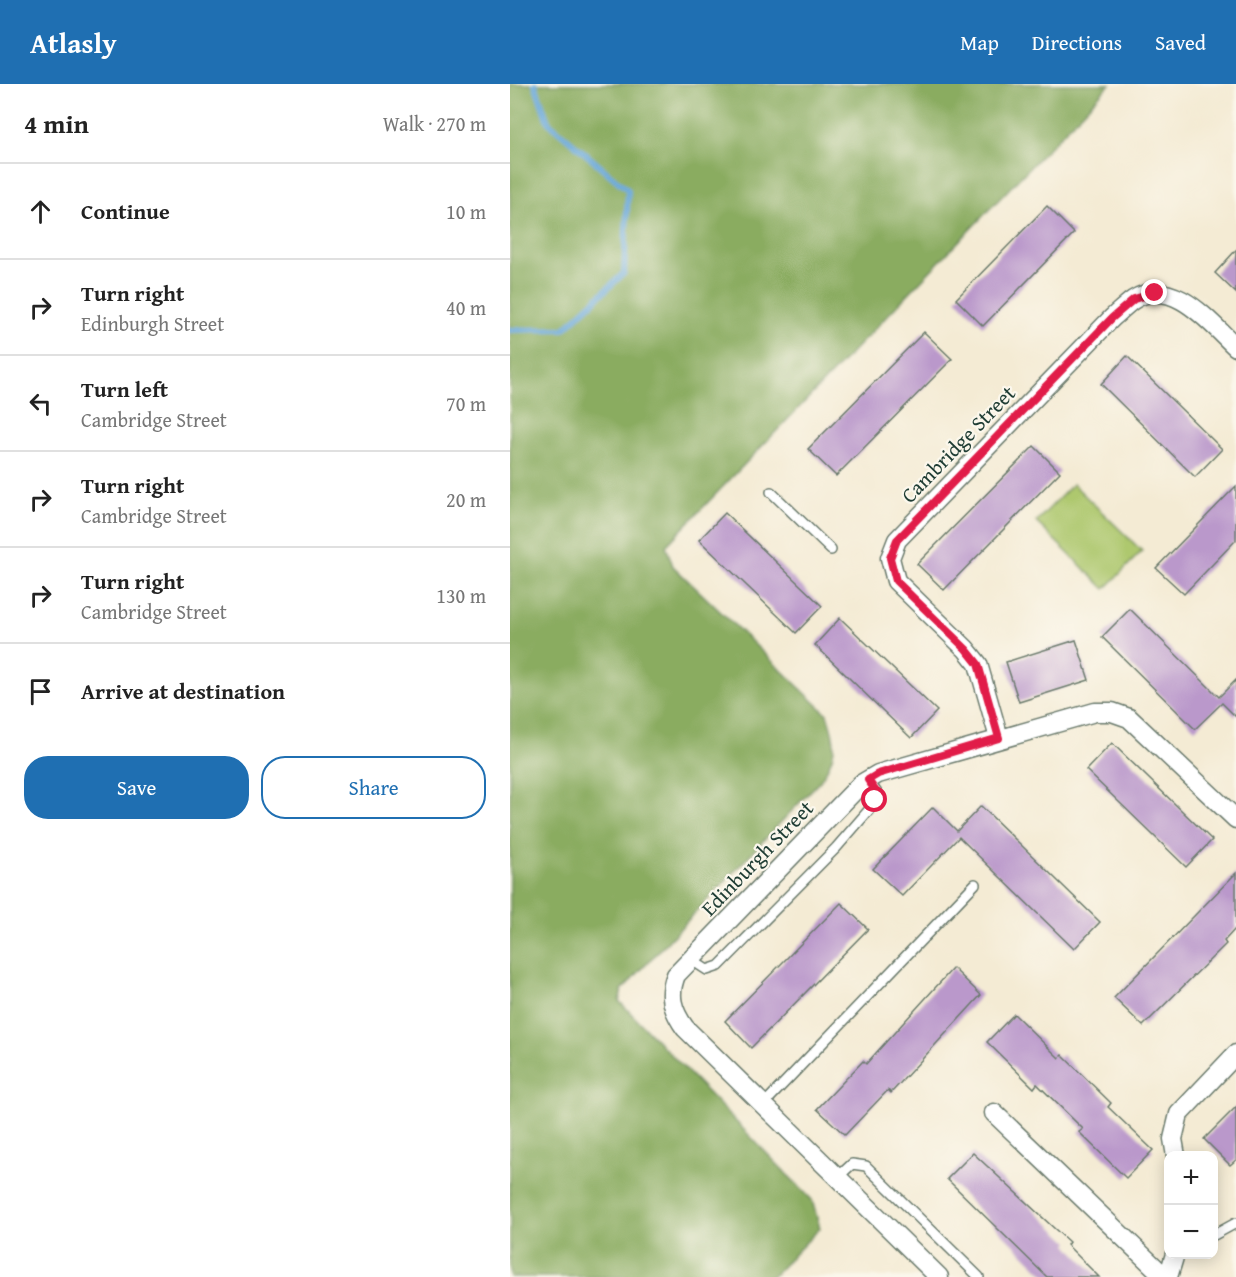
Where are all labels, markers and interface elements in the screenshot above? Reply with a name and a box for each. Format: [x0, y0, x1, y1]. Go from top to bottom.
text: Atlasly [30, 22, 117, 63]
text: Map [960, 27, 999, 58]
text: Directions [1032, 27, 1122, 58]
text: Saved [1155, 27, 1206, 58]
text: 4 min [24, 104, 89, 143]
text: Walk · 270 m [383, 109, 486, 138]
icon: ahead [24, 195, 57, 228]
text: Continue [81, 195, 170, 227]
text: 10 m [446, 197, 486, 226]
text: Turn right [81, 277, 184, 309]
route end [1141, 279, 1167, 305]
icon: right [24, 291, 57, 324]
text: 40 m [446, 293, 486, 322]
text: Edinburgh Street [81, 309, 224, 338]
text: Turn left [81, 373, 168, 405]
street label: Cambridge Street [894, 378, 1023, 510]
icon: left [24, 387, 57, 420]
text: 70 m [446, 389, 486, 418]
text: Cambridge Street [81, 405, 227, 434]
text: Turn right [81, 469, 184, 501]
icon: right [24, 483, 57, 516]
text: 20 m [446, 485, 486, 514]
text: Cambridge Street [81, 501, 227, 530]
text: Turn right [81, 565, 184, 597]
icon: right [24, 579, 57, 612]
text: 130 m [436, 581, 486, 610]
text: Cambridge Street [81, 597, 227, 626]
icon: arrive [24, 675, 57, 708]
text: Arrive at destination [81, 675, 285, 707]
button: Save [24, 756, 249, 819]
button: Share [261, 756, 486, 819]
route start [861, 786, 887, 812]
street label: Edinburgh Street [694, 793, 821, 923]
map controls [1164, 1151, 1218, 1259]
button: + [1164, 1151, 1218, 1205]
button: − [1164, 1205, 1218, 1259]

